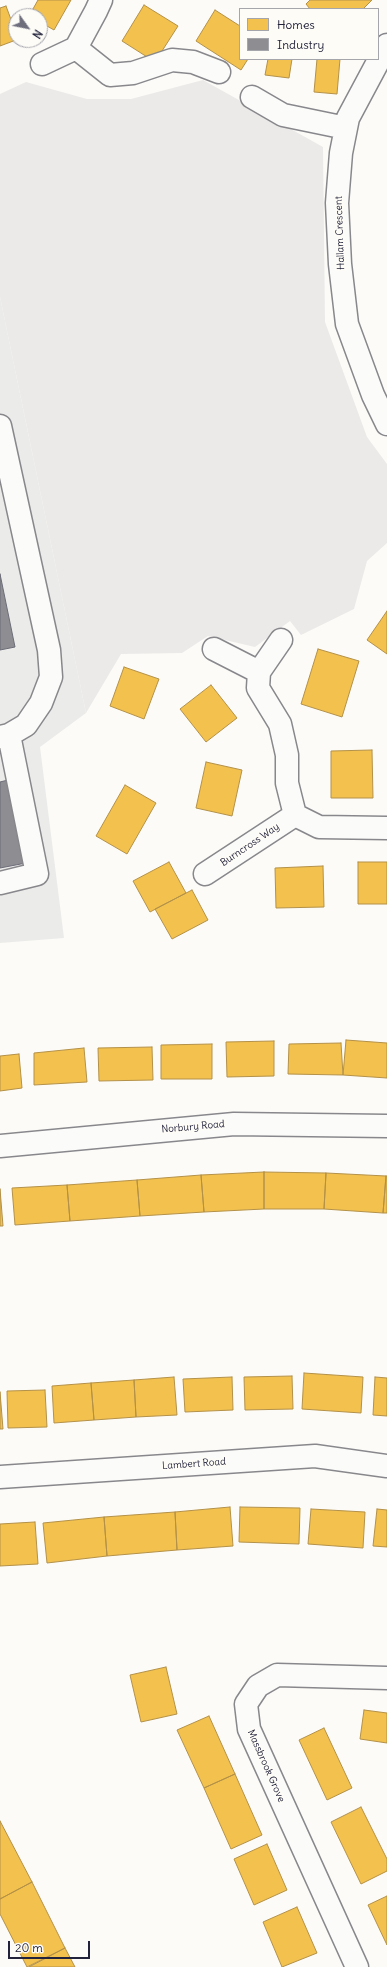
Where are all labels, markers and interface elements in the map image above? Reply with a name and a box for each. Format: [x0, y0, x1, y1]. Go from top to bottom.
north arrow [8, 8, 48, 48]
legend [239, 8, 379, 60]
text: Homes [277, 17, 315, 32]
text: N [29, 27, 45, 41]
text: Industry [277, 37, 324, 52]
street label: Hallam Crescent [333, 196, 347, 270]
street label: Burncross Way [218, 821, 282, 869]
street label: Norbury Road [161, 1118, 225, 1136]
street label: Lambert Road [162, 1456, 226, 1472]
street label: Massbrook Grove [245, 1728, 287, 1804]
scale bar [10, 1933, 92, 1959]
text: 20 m [15, 1940, 43, 1955]

